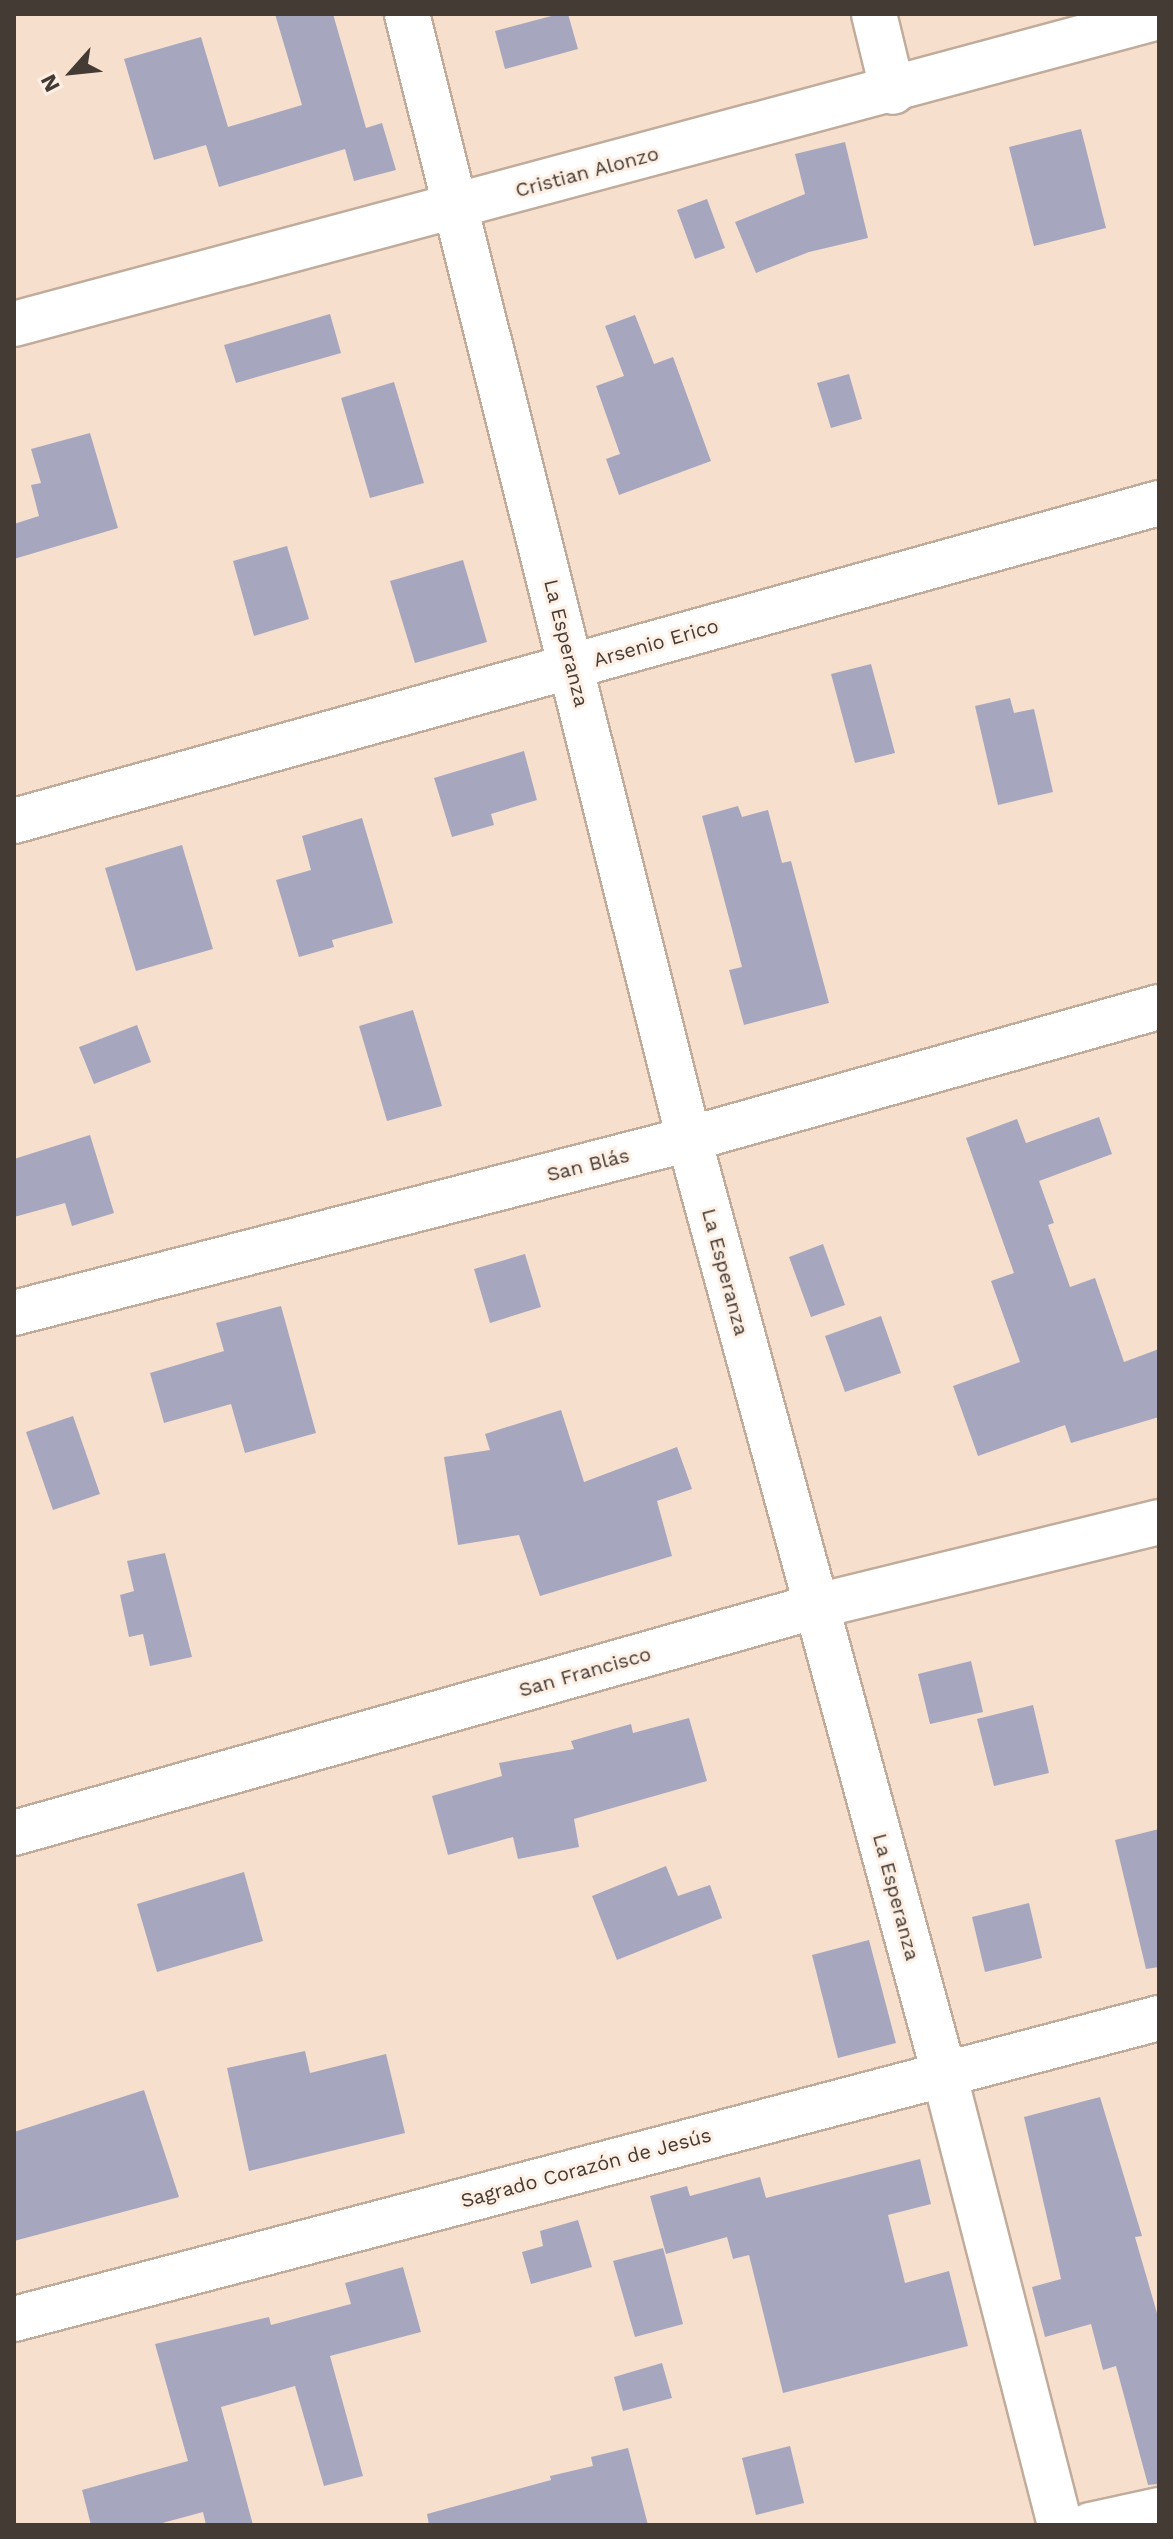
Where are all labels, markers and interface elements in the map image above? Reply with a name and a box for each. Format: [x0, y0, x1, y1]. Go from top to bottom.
north arrow [32, 32, 112, 112]
text: N [35, 70, 65, 96]
street label: Cristian Alonzo [512, 141, 662, 203]
street label: La Esperanza [539, 577, 593, 709]
street label: Arsenio Erico [591, 614, 721, 672]
street label: San Blás [544, 1143, 632, 1187]
street label: La Esperanza [696, 1206, 754, 1338]
street label: San Francisco [516, 1642, 654, 1702]
street label: La Esperanza [867, 1831, 925, 1963]
street label: Sagrado Corazón de Jesús [458, 2123, 714, 2213]

